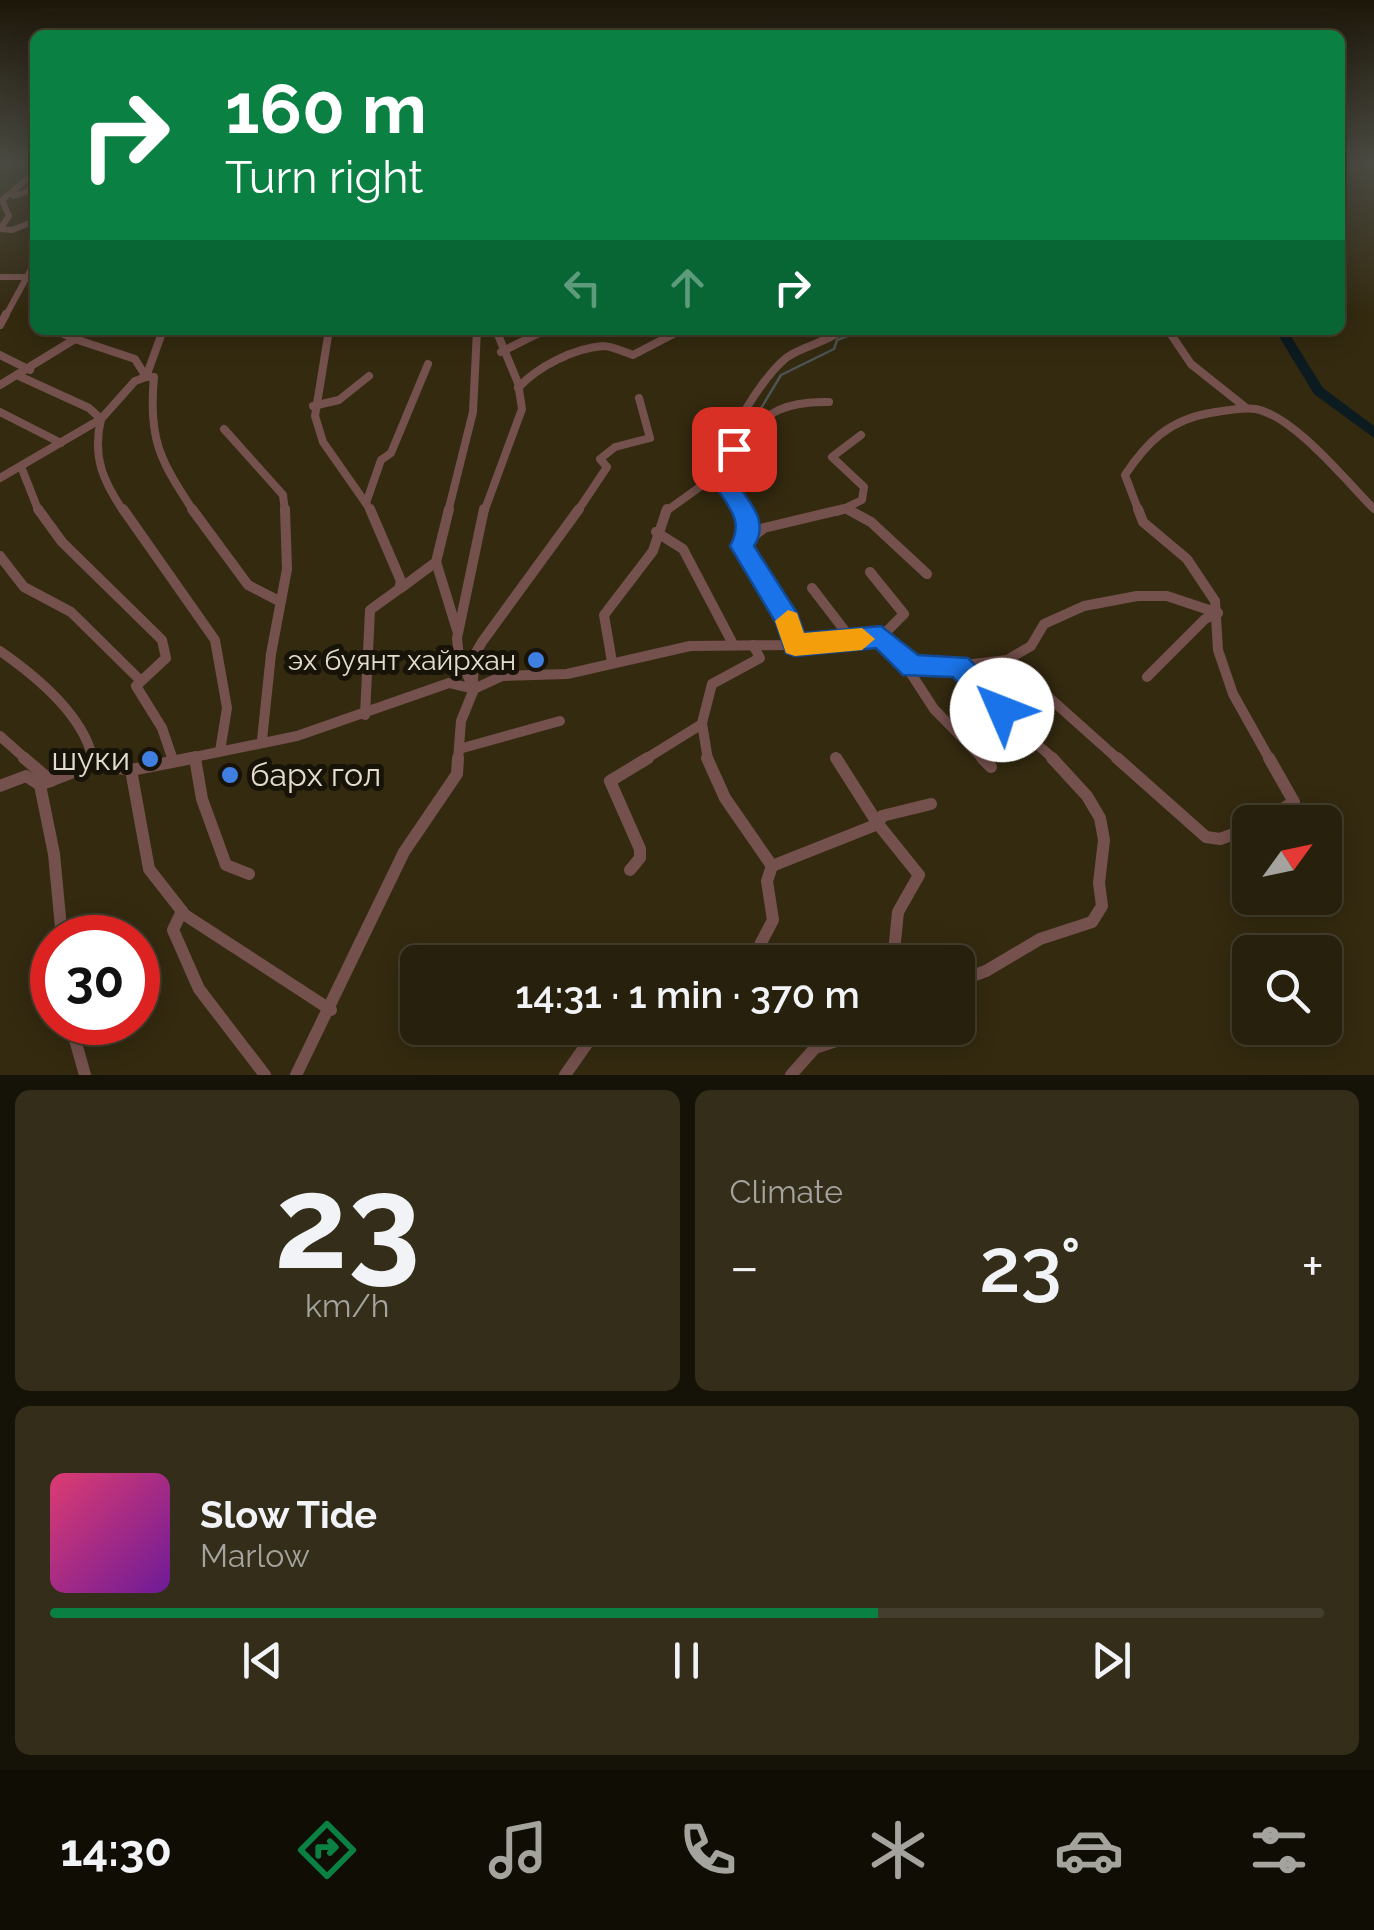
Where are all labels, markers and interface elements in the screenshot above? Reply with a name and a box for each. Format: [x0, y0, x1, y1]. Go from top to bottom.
text: 160 m [225, 67, 427, 149]
icon: right [60, 70, 190, 200]
text: Turn right [225, 151, 423, 204]
icon: left [555, 260, 610, 315]
icon: ahead [660, 260, 715, 315]
icon: right [765, 260, 820, 315]
pin [692, 407, 777, 492]
icon: arrive [707, 422, 762, 477]
place label: эх буянт хайрхан [287, 644, 516, 677]
marker: эх буянт хайрхан [525, 649, 547, 671]
position arrow [950, 658, 1054, 762]
place label: шуки [51, 740, 130, 777]
marker: шуки [139, 748, 161, 770]
place label: барх гол [250, 756, 381, 793]
marker: барх гол [219, 764, 241, 786]
north arrow [1232, 805, 1342, 915]
map controls [1232, 805, 1342, 1045]
speed limit sign: 30 [30, 915, 160, 1045]
button: search [1232, 935, 1342, 1045]
text: 14:31 · 1 min · 370 m [515, 972, 860, 1017]
text: 23 [274, 1146, 420, 1298]
text: Climate [730, 1173, 843, 1210]
text: 23° [979, 1221, 1081, 1310]
text: − [730, 1234, 759, 1299]
text: + [1301, 1234, 1324, 1299]
text: km/h [305, 1287, 389, 1324]
text: Slow Tide [200, 1492, 377, 1537]
text: Marlow [200, 1537, 310, 1574]
icon: previous [235, 1633, 290, 1688]
icon: pause [659, 1633, 714, 1688]
icon: next [1084, 1633, 1139, 1688]
icon: directions [292, 1815, 362, 1885]
icon: music [483, 1815, 553, 1885]
icon: phone [673, 1815, 743, 1885]
icon: climate [863, 1815, 933, 1885]
icon: car [1054, 1815, 1124, 1885]
icon: filters [1244, 1815, 1314, 1885]
text: 14:30 [60, 1824, 172, 1877]

